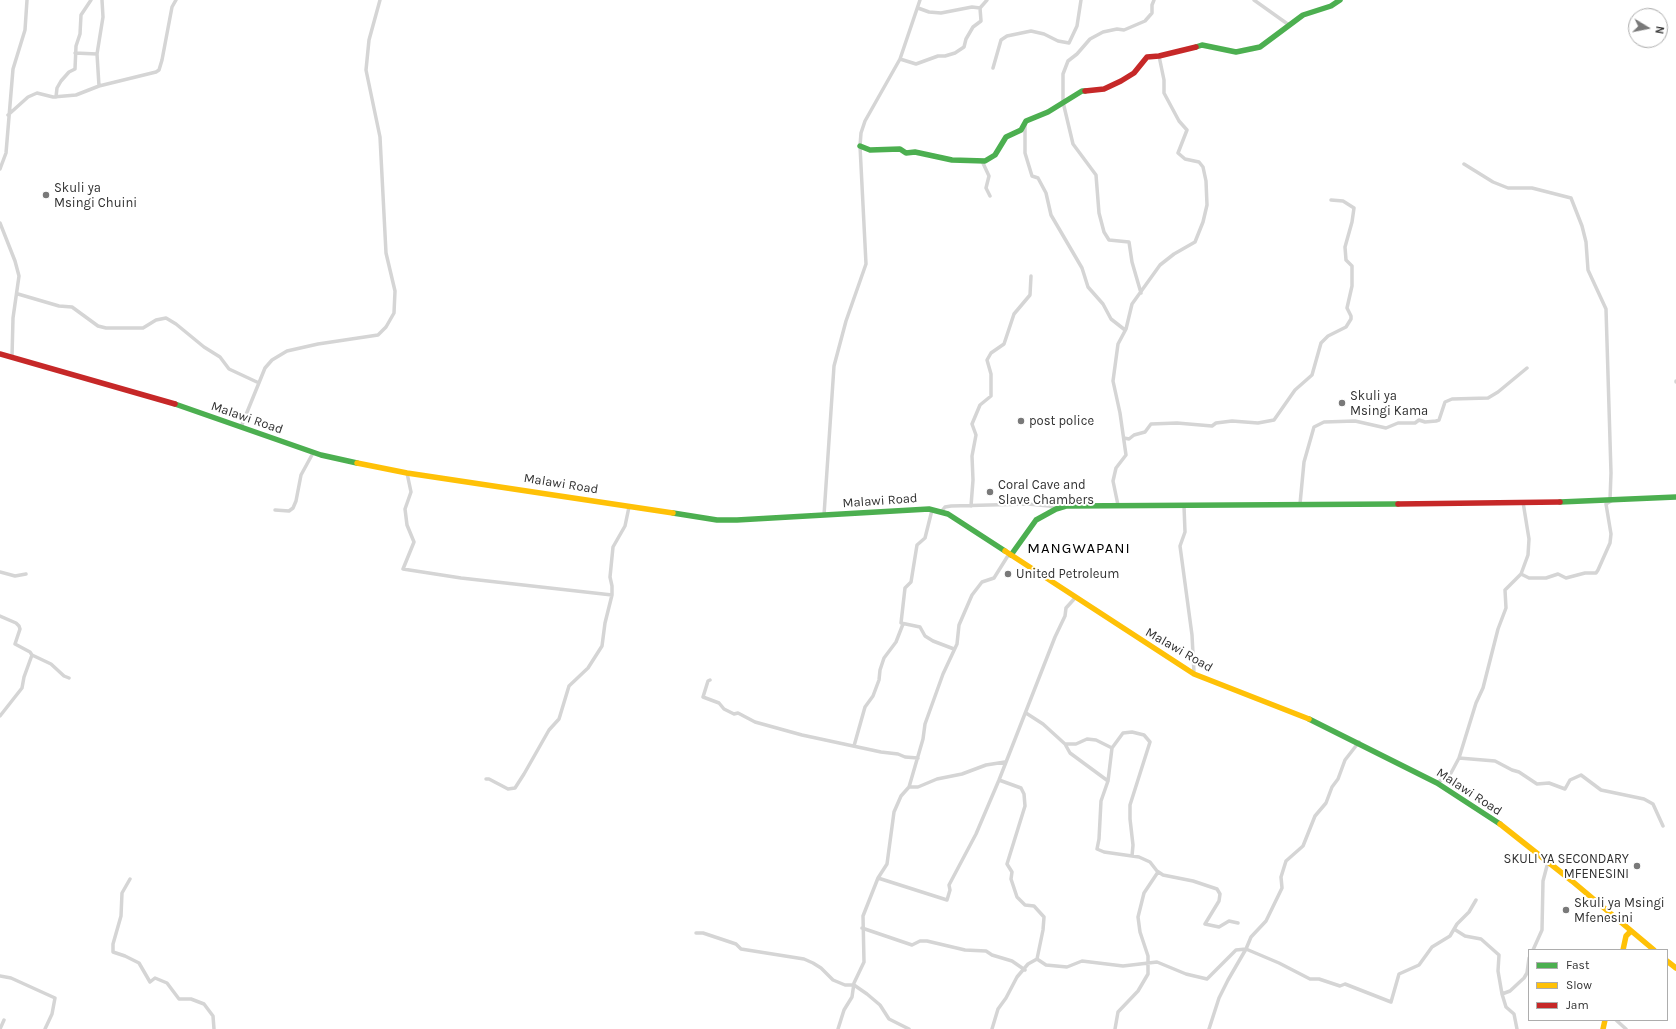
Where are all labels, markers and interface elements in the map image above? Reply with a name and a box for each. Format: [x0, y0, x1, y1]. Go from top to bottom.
north arrow [1628, 8, 1668, 48]
text: N [1652, 25, 1666, 35]
place label: Skuli ya Msingi Chuini [54, 180, 137, 211]
marker: Skuli ya Msingi Chuini [41, 190, 51, 200]
place label: Skuli ya Msingi Kama [1350, 388, 1428, 419]
street label: Malawi Road [209, 398, 285, 438]
marker: Skuli ya Msingi Kama [1337, 398, 1347, 408]
place label: post police [1029, 413, 1094, 429]
marker: post police [1016, 416, 1026, 426]
street label: Malawi Road [523, 470, 599, 498]
place label: Coral Cave and Slave Chambers [998, 477, 1094, 508]
marker: Coral Cave and Slave Chambers [985, 487, 995, 497]
street label: Malawi Road [842, 491, 918, 511]
district label: MANGWAPANI [1027, 540, 1131, 558]
place label: United Petroleum [1016, 566, 1119, 582]
marker: United Petroleum [1003, 569, 1013, 579]
street label: Malawi Road [1143, 624, 1215, 676]
street label: Malawi Road [1433, 765, 1505, 819]
place label: SKULI YA SECONDARY MFENESINI [1504, 851, 1629, 882]
marker: SKULI YA SECONDARY MFENESINI [1632, 861, 1642, 871]
place label: Skuli ya Msingi Mfenesini [1574, 895, 1665, 926]
marker: Skuli ya Msingi Mfenesini [1561, 905, 1571, 915]
legend [1528, 949, 1668, 1021]
text: Fast [1566, 958, 1589, 972]
text: Slow [1566, 978, 1592, 992]
text: Jam [1566, 998, 1589, 1012]

